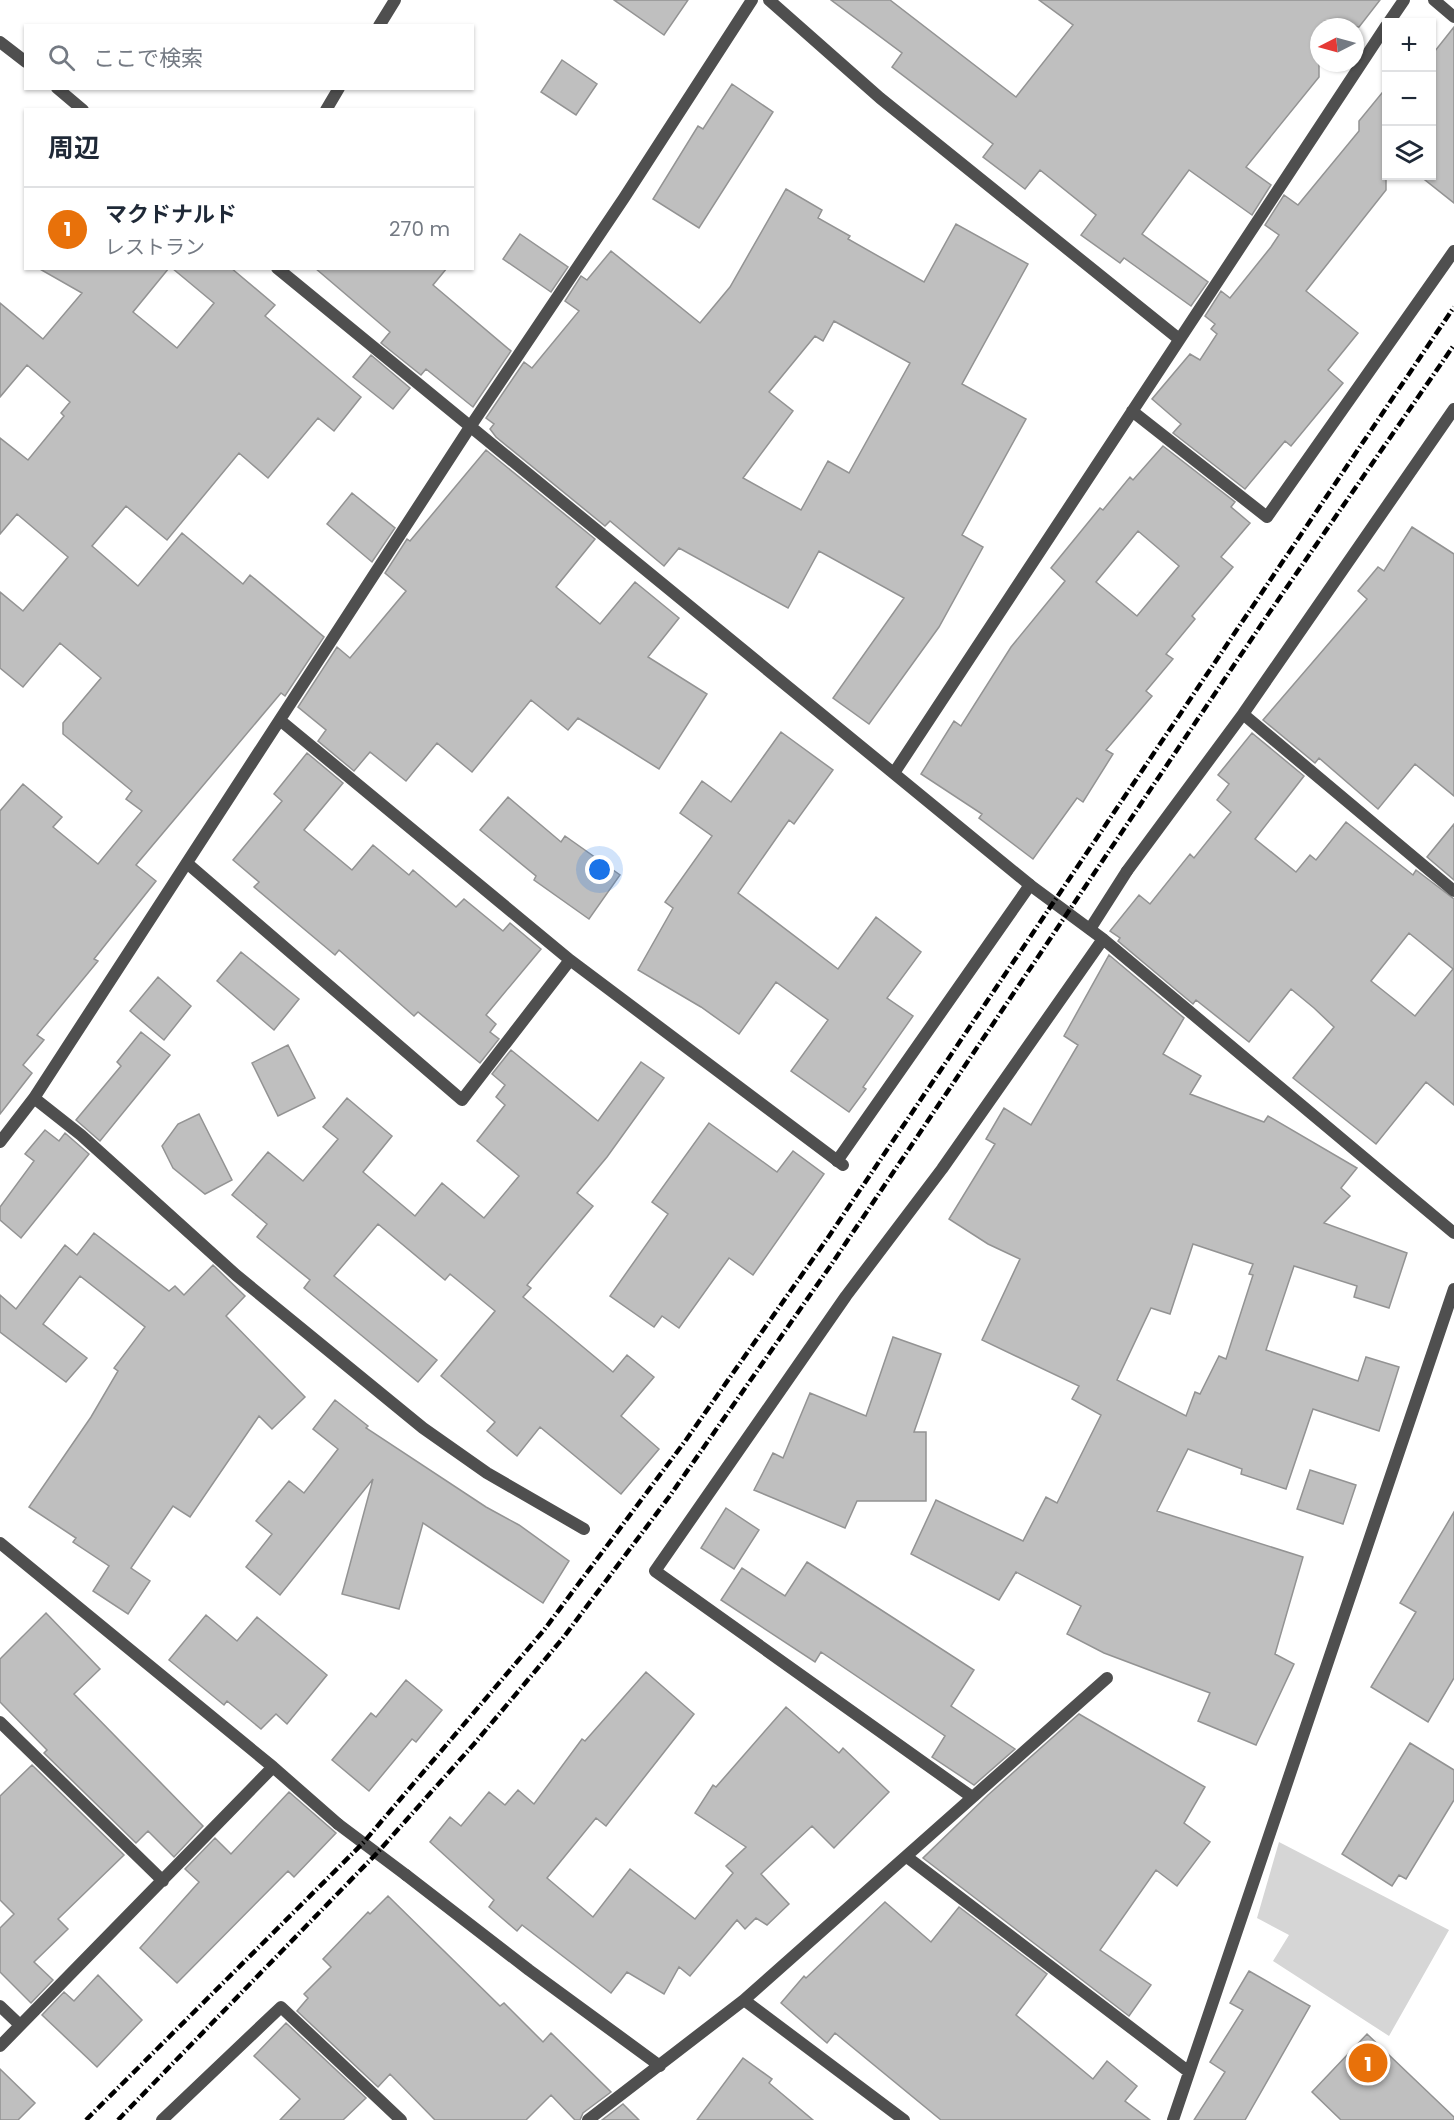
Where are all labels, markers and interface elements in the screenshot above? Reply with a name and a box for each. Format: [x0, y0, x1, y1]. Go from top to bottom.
north arrow [1310, 18, 1364, 72]
map controls [1382, 18, 1436, 180]
button: + [1382, 18, 1436, 72]
search box [24, 24, 474, 90]
icon: search [45, 41, 78, 74]
text: ここで検索 [93, 43, 203, 74]
button: − [1382, 72, 1436, 126]
button: layers [1382, 126, 1436, 180]
text: 周辺 [48, 130, 100, 166]
text: マクドナルド [105, 199, 237, 230]
text: 1 [64, 215, 71, 243]
text: 270 m [389, 215, 450, 243]
text: レストラン [105, 233, 205, 261]
your location [585, 855, 614, 884]
pin: 1 [1348, 2040, 1388, 2086]

